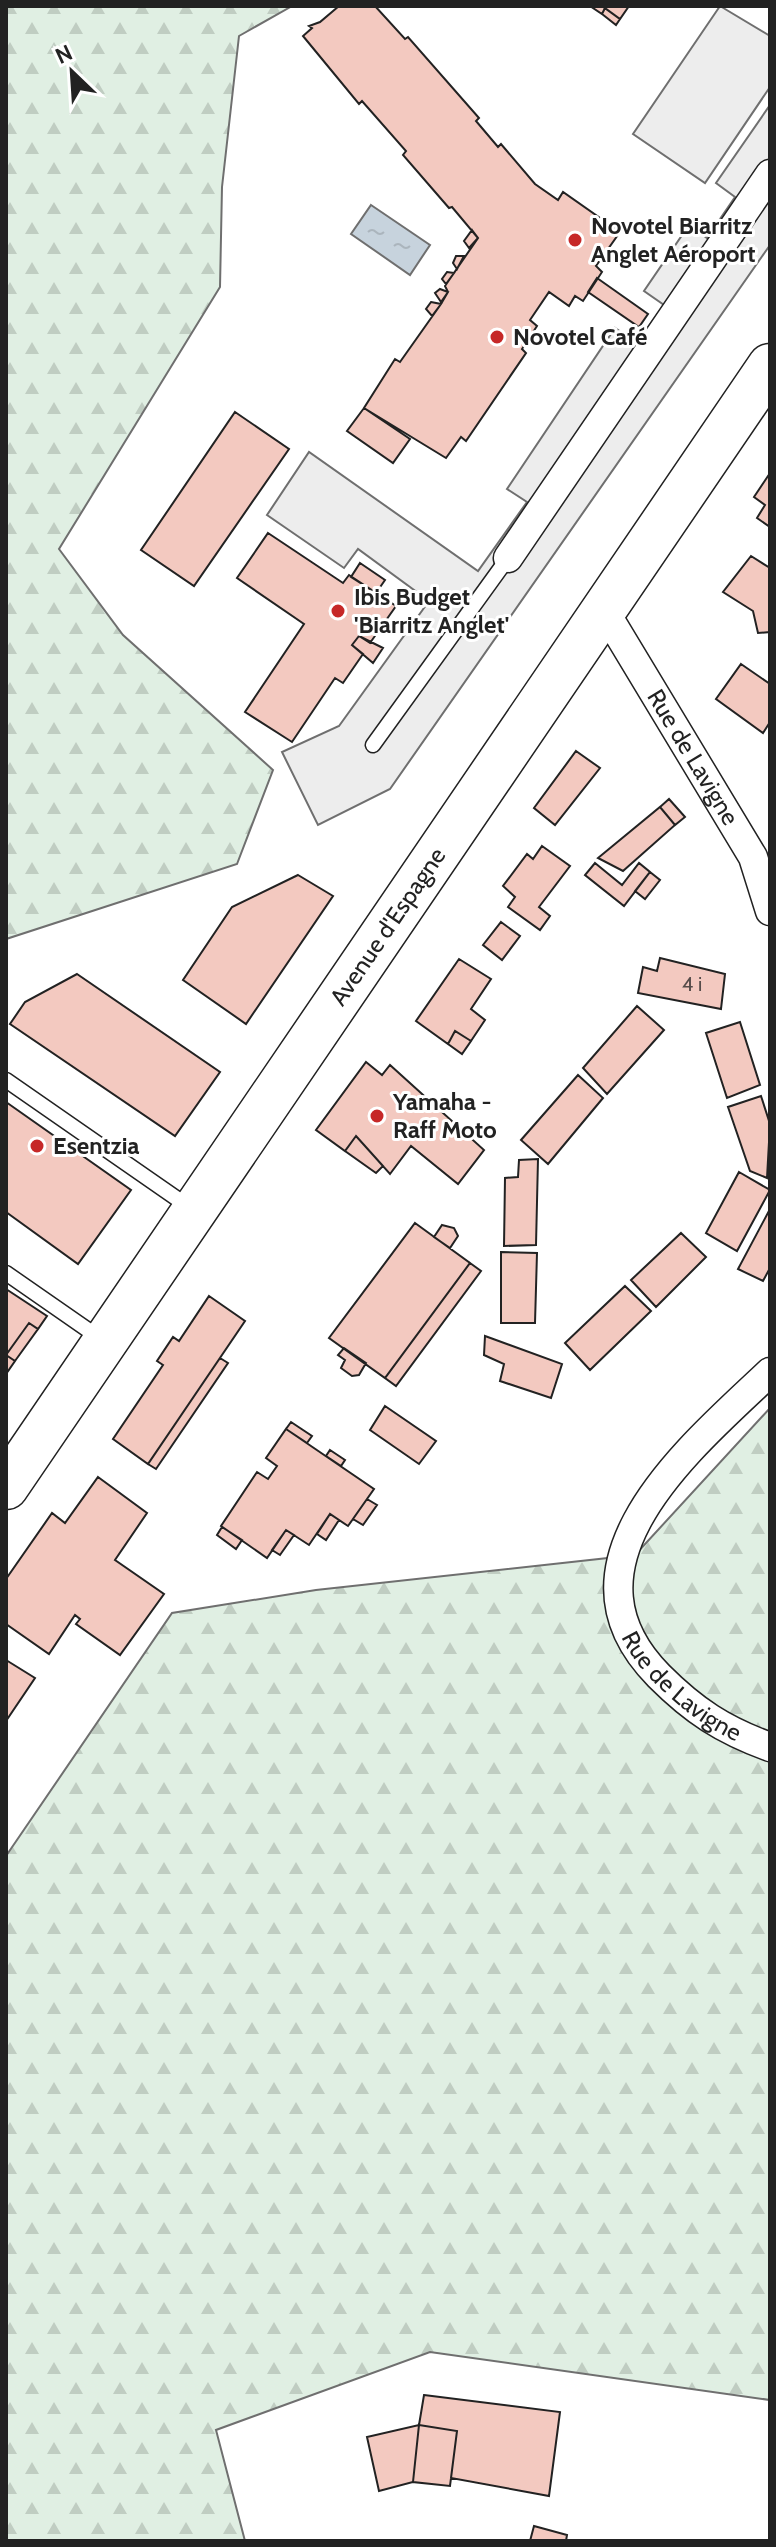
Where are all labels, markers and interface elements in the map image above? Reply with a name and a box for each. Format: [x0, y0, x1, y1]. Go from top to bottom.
north arrow [32, 32, 112, 112]
text: N [51, 39, 77, 70]
place label: Novotel Biarritz Anglet Aéroport [591, 211, 756, 268]
marker: Novotel Biarritz Anglet Aéroport [566, 231, 584, 249]
place label: Novotel Café [513, 322, 647, 351]
marker: Novotel Café [488, 328, 506, 346]
place label: Ibis Budget 'Biarritz Anglet' [354, 582, 509, 639]
marker: Ibis Budget 'Biarritz Anglet' [329, 602, 347, 620]
street label: Rue de Lavigne [641, 684, 745, 830]
street label: Avenue d'Espagne [323, 842, 451, 1011]
house number: 4 i [682, 972, 702, 996]
place label: Yamaha - Raff Moto [392, 1087, 497, 1144]
marker: Yamaha - Raff Moto [368, 1107, 386, 1125]
place label: Esentzia [53, 1131, 140, 1160]
marker: Esentzia [28, 1137, 46, 1155]
street label: Rue de Lavigne [616, 1626, 746, 1747]

